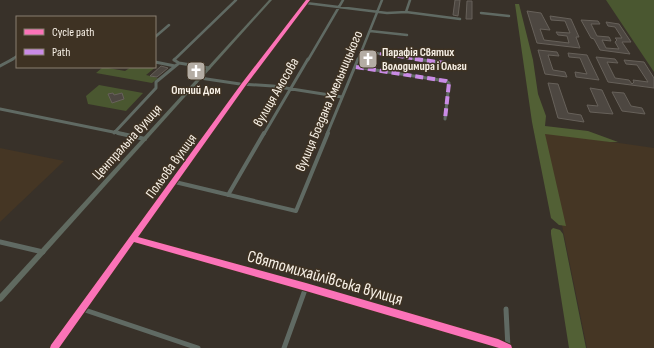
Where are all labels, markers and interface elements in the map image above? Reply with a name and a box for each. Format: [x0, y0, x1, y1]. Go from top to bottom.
legend [16, 16, 156, 68]
text: Cycle path [52, 25, 94, 40]
street label: вулиця Богдана Хмельницького [292, 28, 366, 174]
text: Path [52, 45, 70, 60]
place label: Парафія Святих Володимира і Ольги [382, 45, 467, 74]
church icon: Парафія Святих Володимира і Ольги [357, 48, 379, 70]
street label: вулиця Амосова [249, 55, 303, 129]
church icon: Отчий Дом [185, 60, 207, 82]
place label: Отчий Дом [171, 83, 221, 98]
street label: Центральна вулиця [89, 101, 165, 183]
street label: Польова вулиця [142, 130, 200, 202]
street label: Святомихайлівська вулиця [245, 246, 405, 310]

